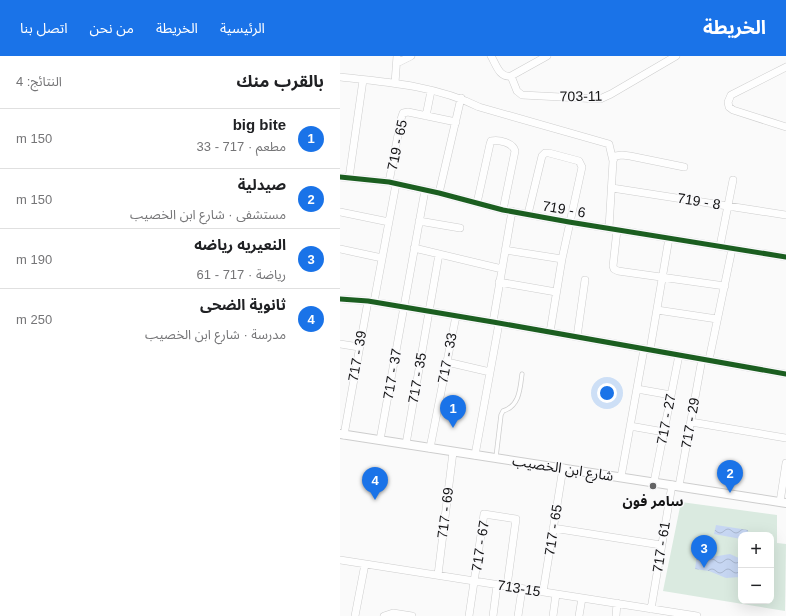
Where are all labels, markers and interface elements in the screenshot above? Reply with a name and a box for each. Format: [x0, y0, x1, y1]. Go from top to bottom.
text: الخريطة [703, 17, 766, 38]
text: اتصل بنا [20, 20, 68, 36]
text: من نحن [90, 20, 134, 36]
text: الخريطة [156, 20, 198, 36]
text: الرئيسية [220, 20, 265, 36]
text: بالقرب منك [236, 72, 324, 91]
text: النتائج: 4 [16, 74, 62, 89]
street label: 703-11 [560, 88, 603, 104]
text: big bite [233, 116, 286, 133]
street label: 719 - 65 [384, 118, 410, 172]
text: 150 m [16, 131, 52, 146]
text: 1 [307, 131, 315, 146]
text: مطعم · 717 - 33 [197, 139, 286, 154]
text: صيدلية [238, 176, 286, 193]
street label: 719 - 8 [676, 190, 722, 212]
text: 150 m [16, 192, 52, 207]
text: 2 [307, 192, 315, 207]
street label: 719 - 6 [541, 197, 587, 221]
text: مستشفى · شارع ابن الخصيب [130, 207, 286, 222]
text: النعيريه رياضه [194, 236, 286, 253]
text: 190 m [16, 252, 52, 267]
text: 3 [307, 252, 315, 267]
text: رياضة · 717 - 61 [197, 267, 286, 282]
text: ثانوية الضحى [200, 296, 286, 313]
text: 250 m [16, 312, 52, 327]
text: 4 [307, 312, 315, 327]
text: مدرسة · شارع ابن الخصيب [145, 327, 286, 342]
street label: 717 - 39 [345, 329, 369, 383]
street label: 717 - 33 [434, 331, 460, 385]
street label: 717 - 37 [380, 347, 404, 401]
street label: 717 - 35 [405, 351, 429, 405]
your location [597, 383, 617, 403]
street label: 717 - 27 [653, 392, 679, 446]
pin: 1 [440, 395, 466, 428]
street label: 717 - 29 [678, 396, 702, 450]
street label: شارع ابن الخصيب [511, 452, 615, 487]
pin: 2 [717, 460, 743, 493]
pin: 4 [362, 467, 388, 500]
marker: سامر فون [648, 481, 658, 491]
street label: 717 - 69 [434, 486, 456, 539]
place label: سامر فون [623, 493, 683, 510]
street label: 717 - 65 [541, 503, 565, 557]
street label: 717 - 67 [468, 519, 492, 573]
street label: 717 - 61 [649, 520, 673, 574]
map controls [738, 532, 774, 604]
button: + [738, 532, 774, 568]
pin: 3 [691, 535, 717, 568]
button: − [738, 568, 774, 604]
street label: 713-15 [496, 577, 542, 599]

